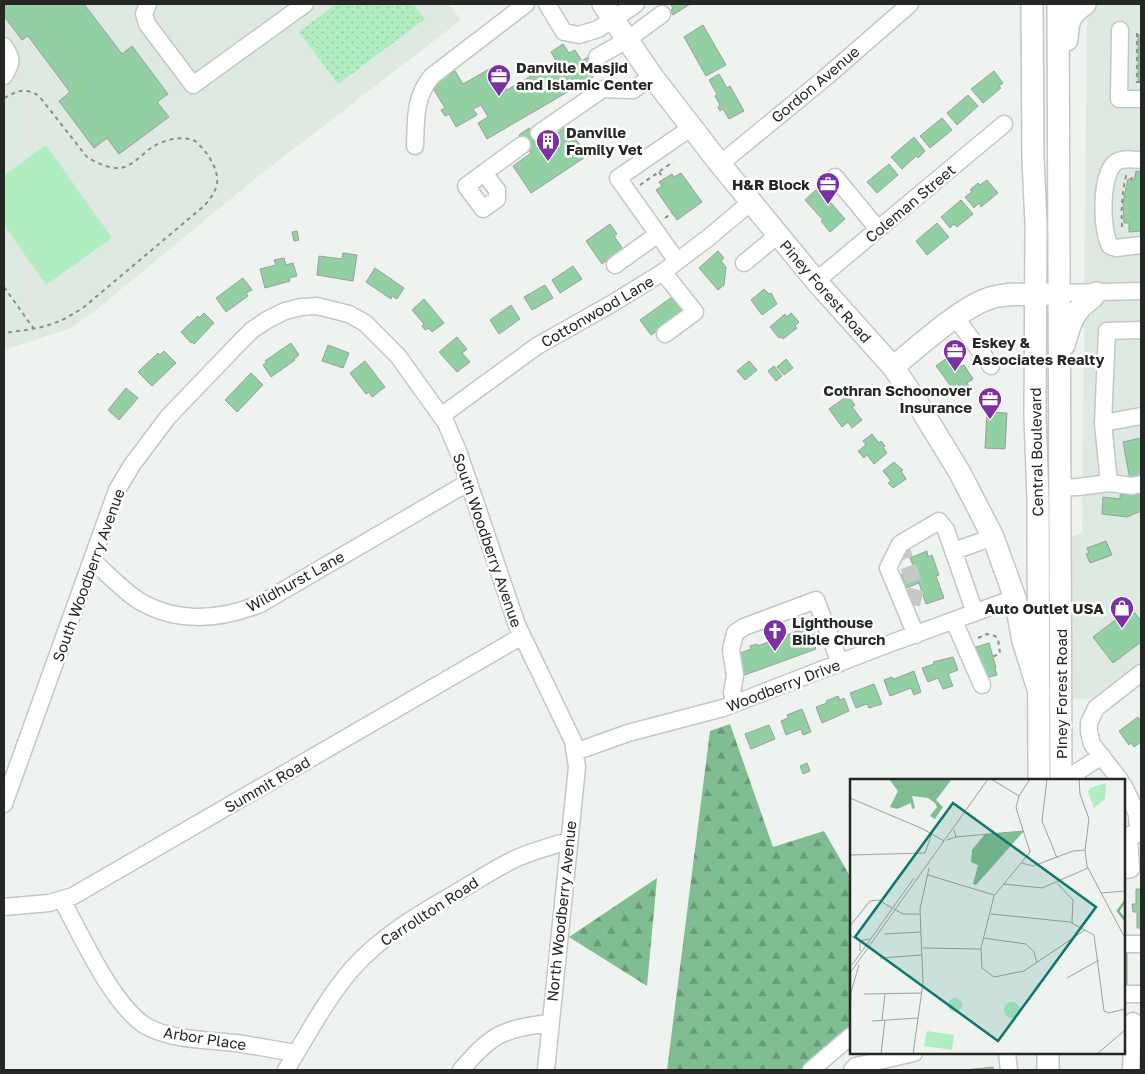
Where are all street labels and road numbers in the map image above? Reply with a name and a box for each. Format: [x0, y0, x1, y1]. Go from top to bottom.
street label: Gordon Avenue [767, 42, 863, 126]
street label: Coleman Street [861, 160, 959, 246]
street label: Piney Forest Road [776, 236, 876, 346]
street label: Cottonwood Lane [537, 271, 657, 351]
street label: Central Boulevard [1026, 387, 1046, 517]
street label: South Woodberry Avenue [450, 451, 526, 630]
street label: South Woodberry Avenue [48, 486, 128, 664]
street label: Wildhurst Lane [243, 547, 347, 615]
street label: Piney Forest Road [1052, 629, 1070, 759]
street label: Woodberry Drive [724, 655, 843, 715]
street label: Summit Road [221, 752, 313, 816]
street label: North Woodberry Avenue [543, 819, 579, 1002]
street label: Carrollton Road [377, 873, 481, 949]
street label: Arbor Place [162, 1023, 248, 1053]

